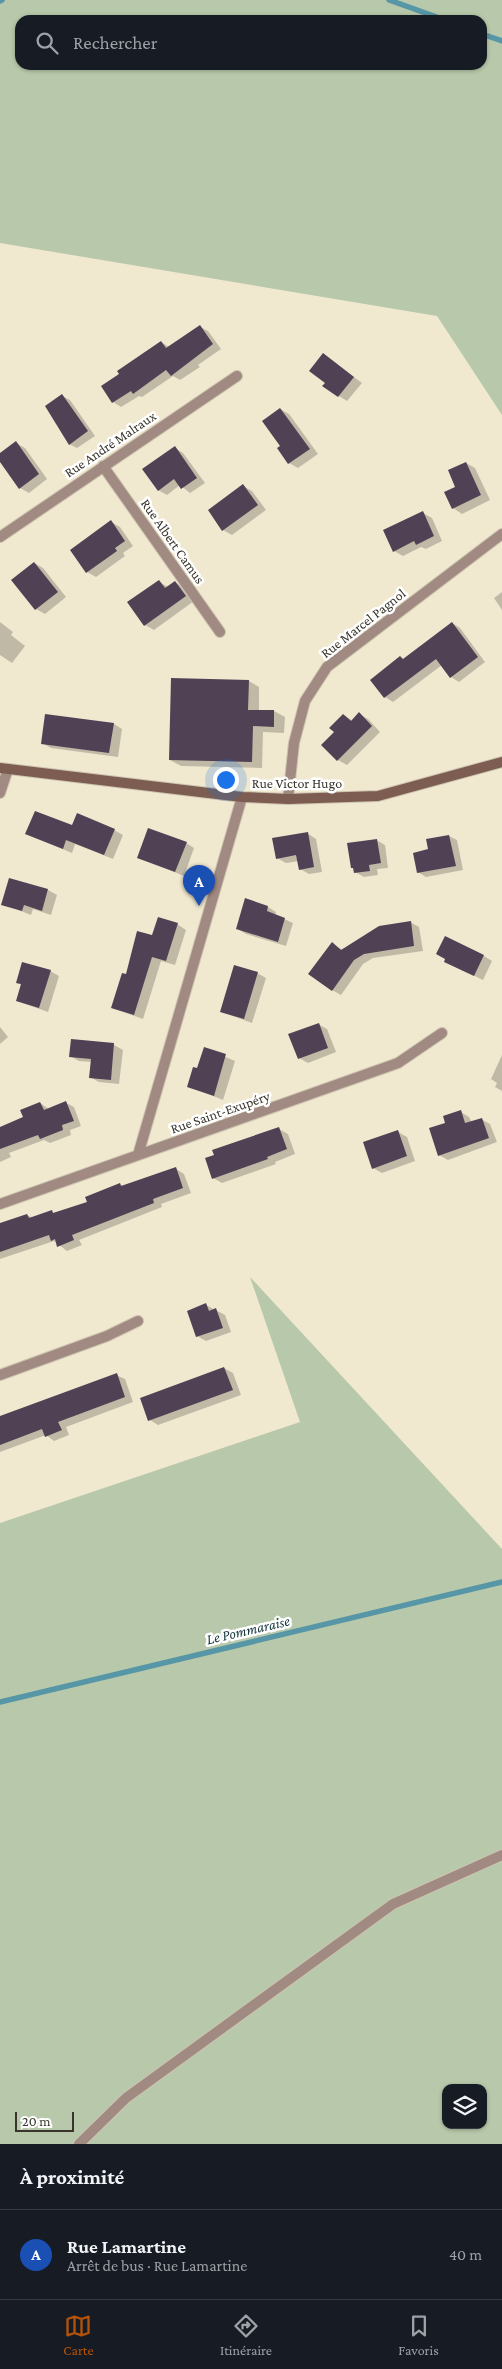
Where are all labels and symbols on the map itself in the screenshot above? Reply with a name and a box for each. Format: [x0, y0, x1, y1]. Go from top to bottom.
street label: Rue André Malraux [61, 407, 159, 481]
street label: Rue Albert Camus [138, 496, 208, 586]
street label: Rue Marcel Pagnol [317, 585, 409, 661]
your location [213, 767, 239, 793]
street label: Rue Victor Hugo [252, 775, 342, 791]
pin: A [183, 865, 215, 906]
street label: Rue Saint-Exupéry [168, 1087, 272, 1136]
water label: Le Pommaraise [205, 1613, 292, 1647]
scale bar [15, 2109, 74, 2132]

